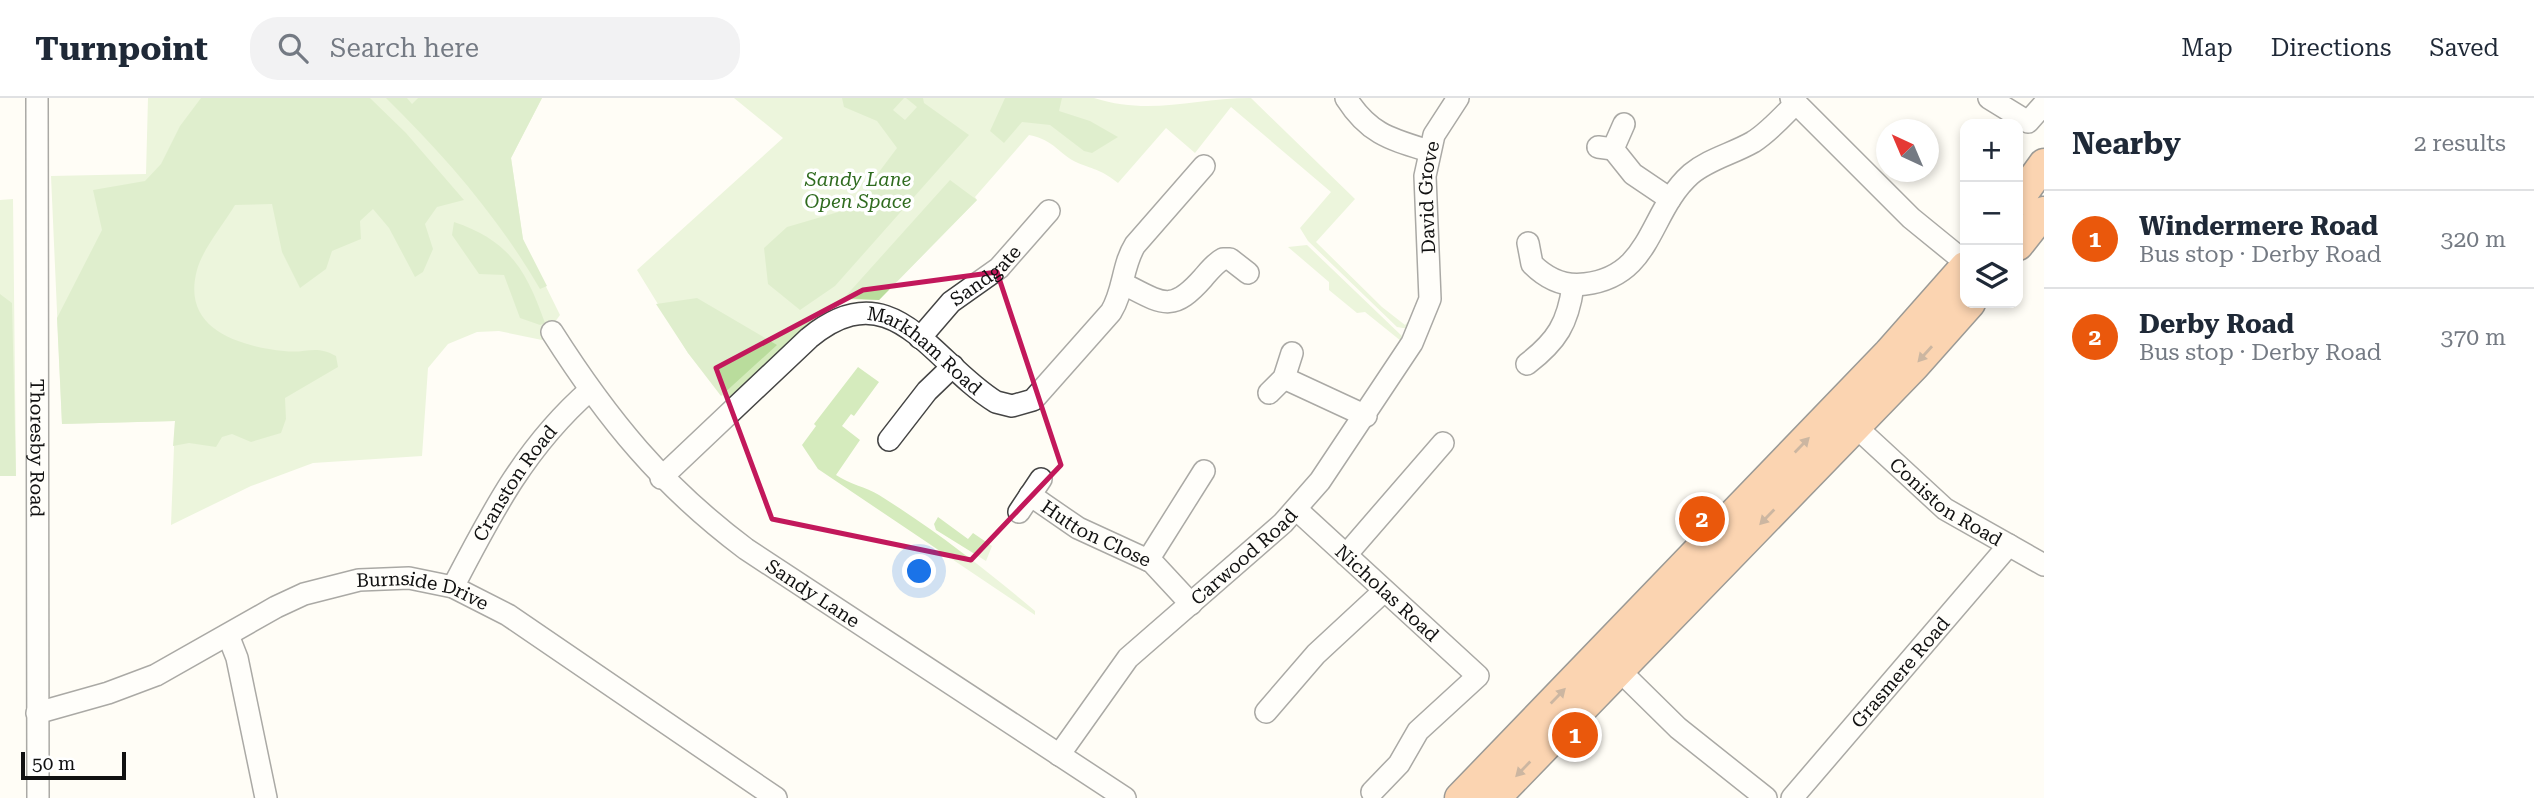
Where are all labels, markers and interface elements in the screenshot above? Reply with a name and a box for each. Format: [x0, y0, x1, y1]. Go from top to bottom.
search box [250, 17, 740, 80]
text: Turnpoint [35, 29, 208, 68]
icon: search [274, 29, 312, 67]
text: Search here [330, 33, 479, 63]
text: Map [2181, 34, 2233, 62]
text: Directions [2271, 34, 2391, 62]
text: Saved [2429, 34, 2499, 62]
north arrow [1876, 119, 1939, 182]
map controls [1960, 119, 2023, 308]
button: + [1960, 119, 2023, 182]
text: Nearby [2072, 126, 2181, 161]
text: 2 results [2414, 130, 2506, 157]
street label: David Grove [1413, 139, 1444, 254]
park label: Sandy Lane Open Space [804, 168, 912, 213]
button: − [1960, 182, 2023, 245]
text: Windermere Road [2139, 211, 2378, 241]
text: 1 [2089, 226, 2101, 253]
text: 320 m [2441, 226, 2506, 253]
street label: Sandgate [945, 240, 1025, 311]
text: Bus stop · Derby Road [2139, 241, 2381, 268]
button: layers [1960, 245, 2023, 308]
street label: Markham Road [865, 301, 987, 400]
text: Derby Road [2139, 309, 2294, 339]
text: 2 [2089, 324, 2101, 351]
text: 370 m [2441, 324, 2506, 351]
text: Bus stop · Derby Road [2139, 339, 2381, 366]
one-way arrow [1917, 345, 1933, 362]
street label: Thoresby Road [26, 379, 49, 517]
street label: Cranston Road [468, 420, 561, 545]
one-way arrow [1793, 437, 1809, 454]
street label: Coniston Road [1885, 452, 2007, 551]
pin: 2 [1679, 493, 1725, 545]
street label: Hutton Close [1037, 495, 1155, 572]
street label: Carwood Road [1186, 504, 1302, 610]
one-way arrow [1758, 509, 1775, 526]
street label: Nicholas Road [1331, 540, 1444, 646]
street label: Sandy Lane [762, 554, 864, 632]
your location [902, 554, 936, 588]
street label: Burnside Drive [356, 566, 493, 615]
street label: Grasmere Road [1846, 612, 1954, 732]
one-way arrow [1550, 688, 1566, 705]
pin: 1 [1552, 709, 1598, 761]
scale bar [21, 749, 126, 781]
text: 50 m [32, 752, 75, 775]
one-way arrow [1516, 760, 1532, 777]

